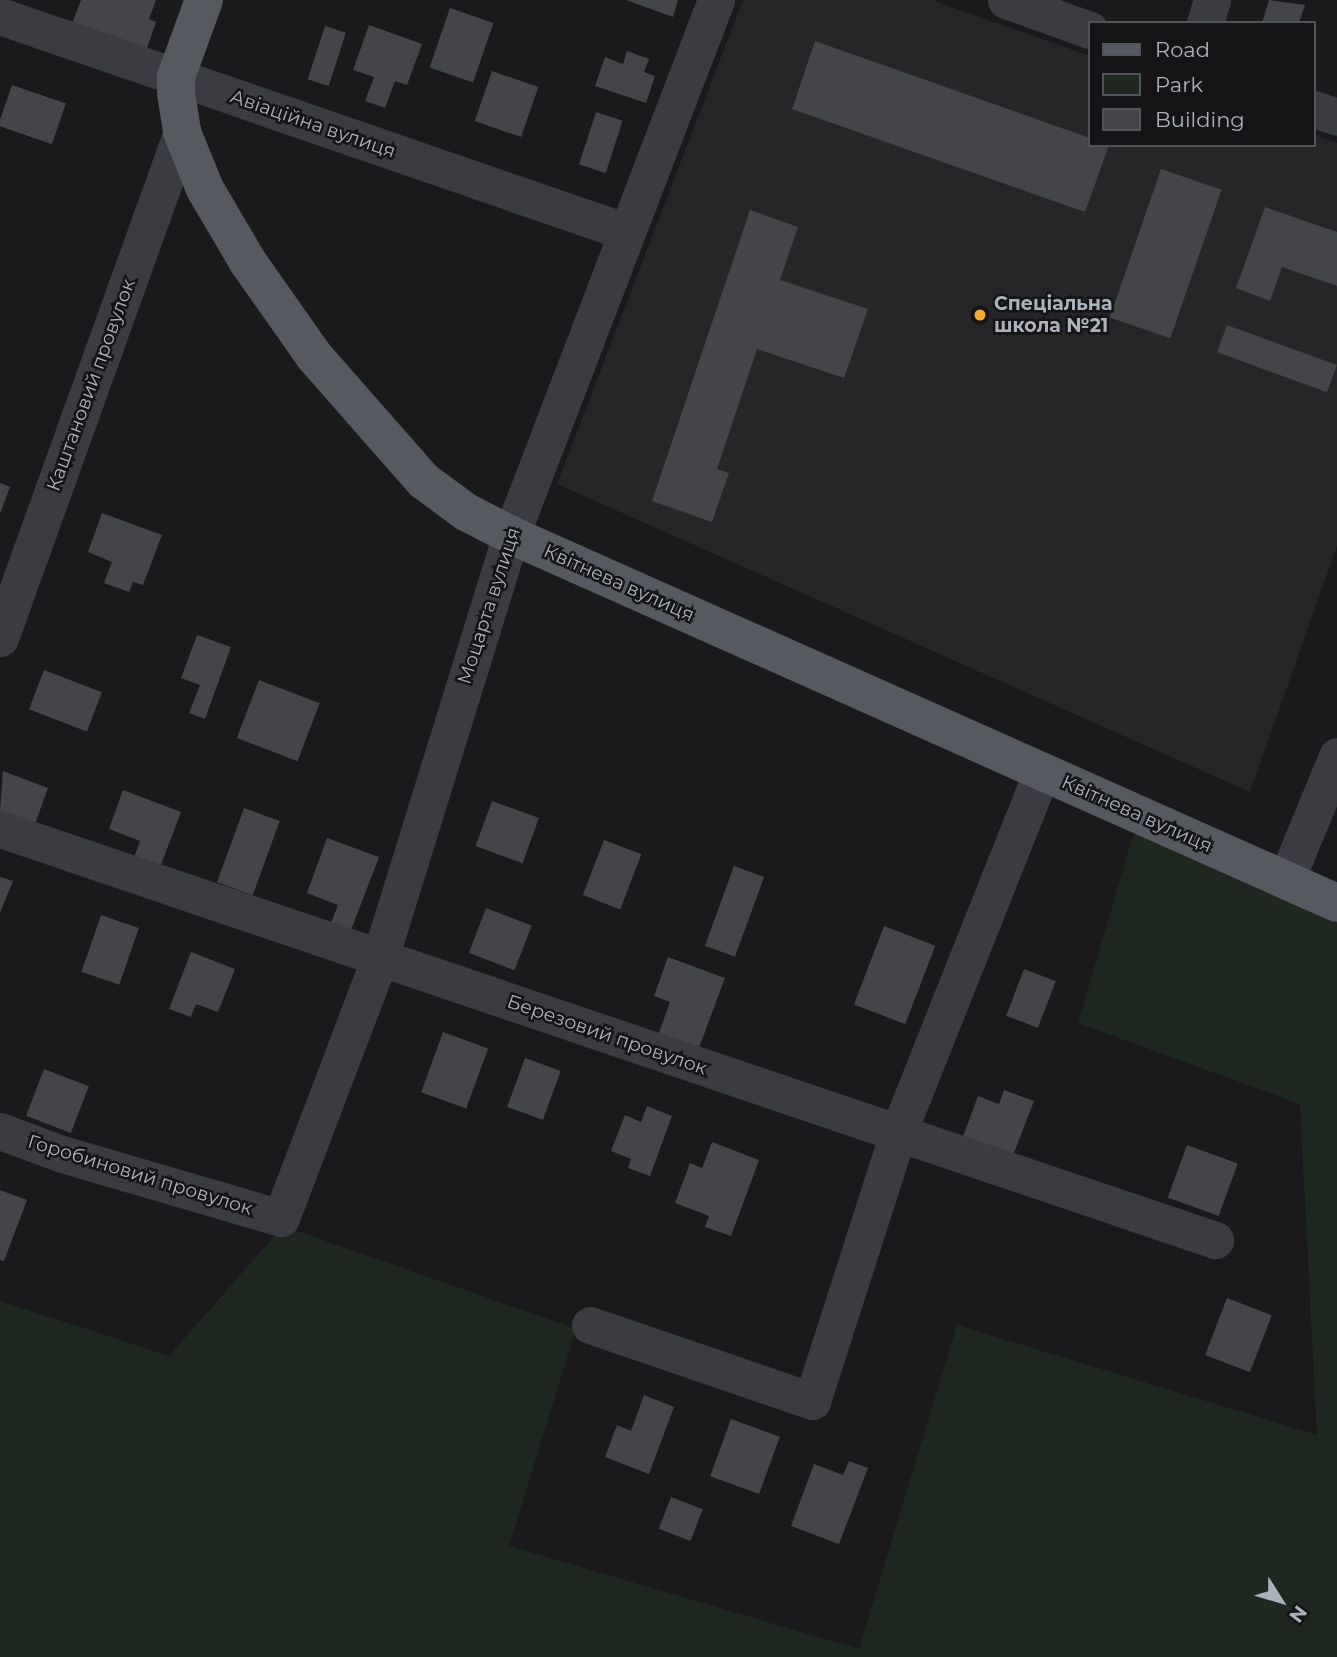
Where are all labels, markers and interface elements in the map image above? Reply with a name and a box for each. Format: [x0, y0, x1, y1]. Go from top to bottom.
legend [1088, 21, 1316, 147]
text: Road [1155, 37, 1210, 62]
text: Park [1155, 72, 1203, 97]
street label: Авіаційна вулиця [227, 85, 399, 163]
text: Building [1155, 107, 1245, 132]
street label: Каштановий провулок [42, 276, 140, 494]
place label: Спеціальна школа №21 [994, 293, 1112, 337]
marker: Спеціальна школа №21 [972, 307, 988, 323]
street label: Моцарта вулиця [453, 525, 525, 687]
street label: Квітнева вулиця [540, 540, 698, 626]
street label: Квітнева вулиця [1058, 771, 1216, 857]
street label: Березовий провулок [504, 990, 710, 1080]
street label: Горобиновий провулок [25, 1130, 255, 1220]
north arrow [1246, 1566, 1316, 1636]
text: N [1284, 1601, 1312, 1627]

